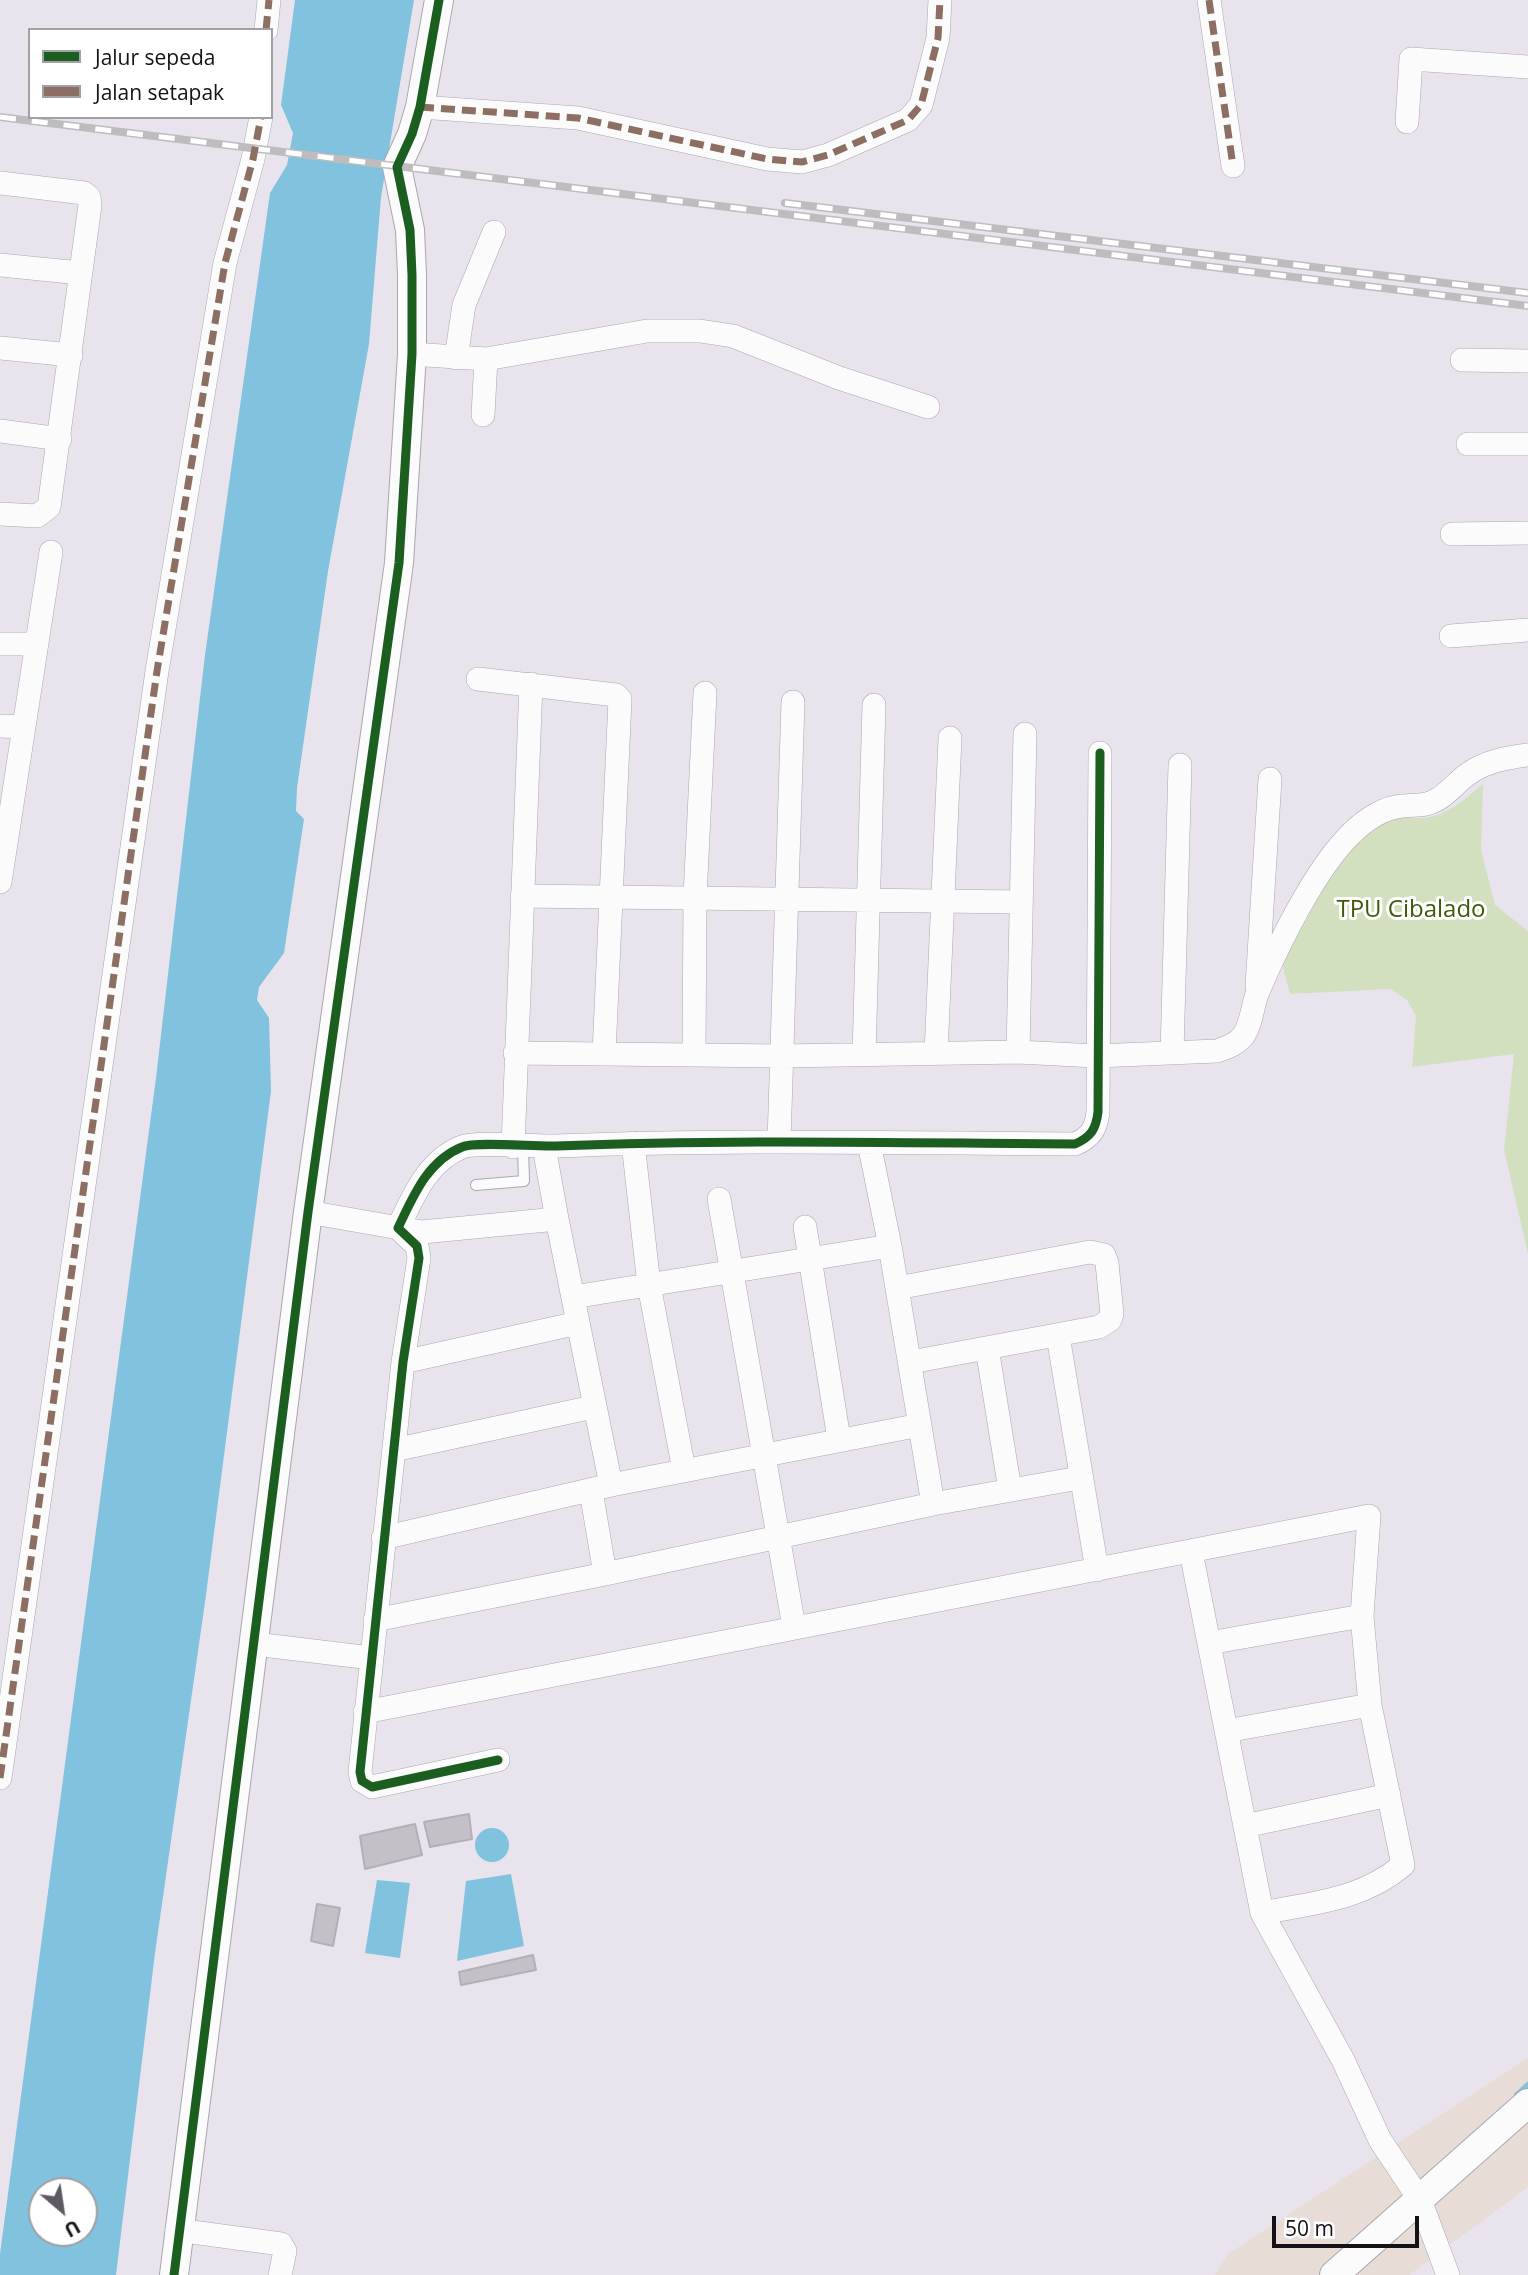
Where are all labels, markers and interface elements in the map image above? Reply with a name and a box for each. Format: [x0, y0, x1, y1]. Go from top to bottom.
legend [28, 28, 273, 119]
text: Jalur sepeda [95, 43, 215, 71]
text: Jalan setapak [95, 78, 224, 106]
park label: TPU Cibalado [1336, 896, 1486, 924]
north arrow [28, 2177, 98, 2247]
scale bar [1276, 2202, 1423, 2246]
text: U [60, 2214, 85, 2243]
text: 50 m [1285, 2214, 1334, 2242]

